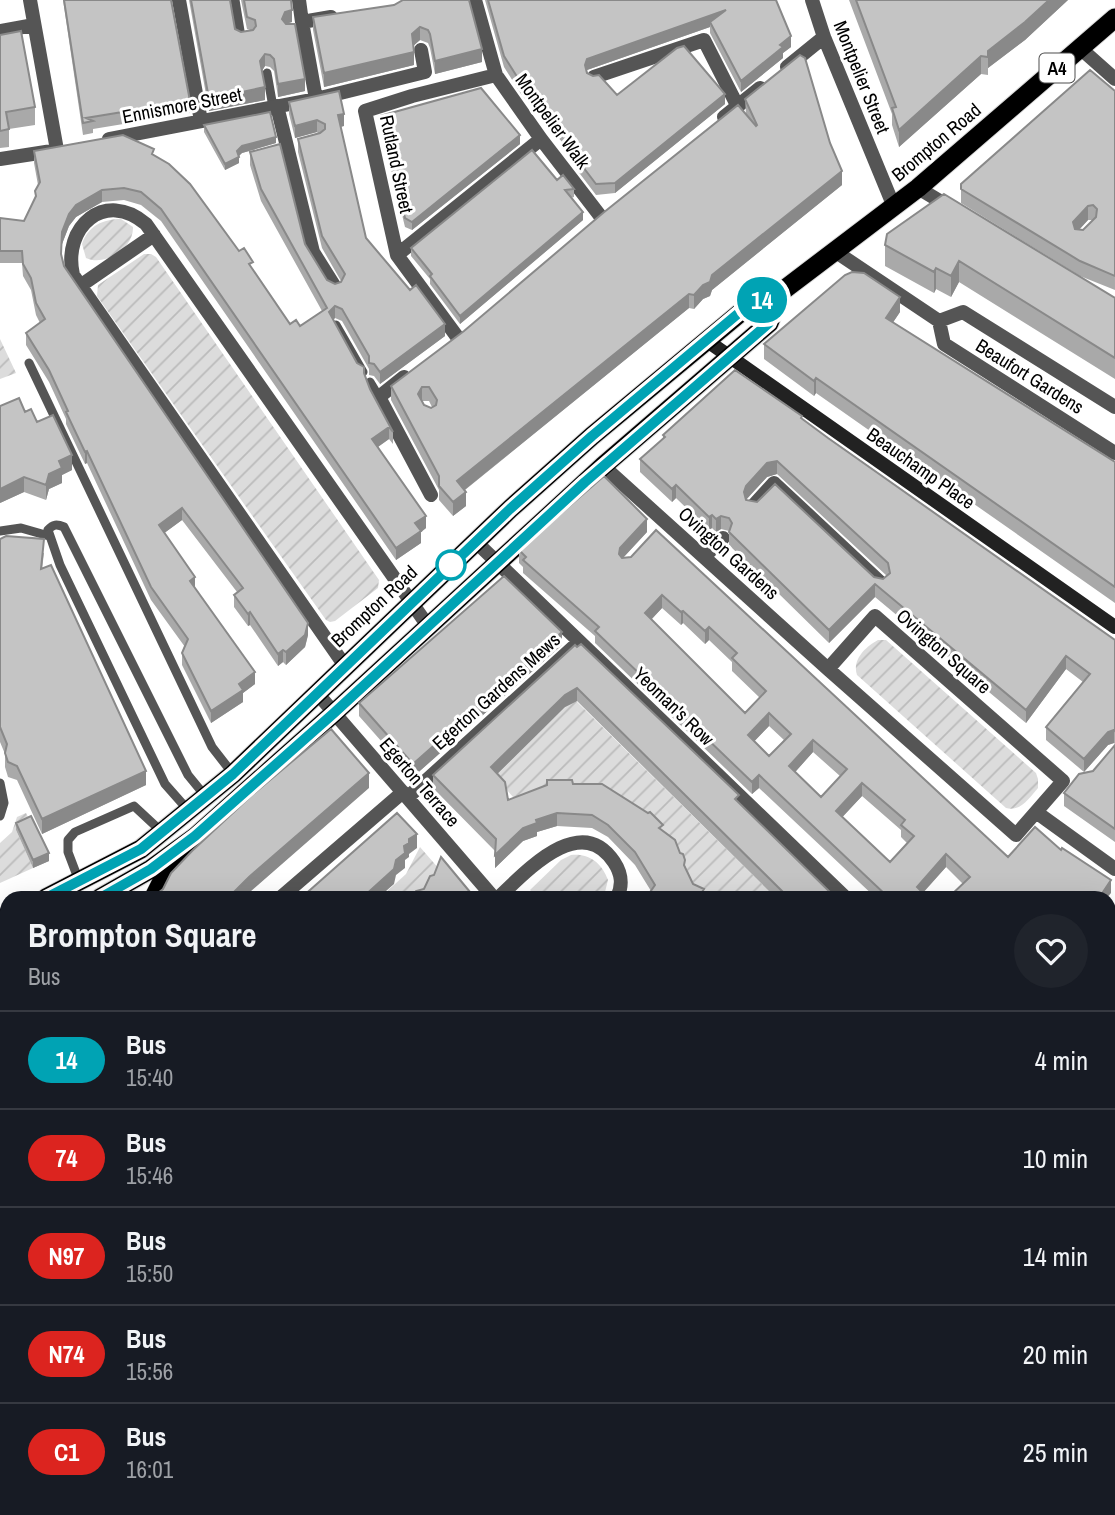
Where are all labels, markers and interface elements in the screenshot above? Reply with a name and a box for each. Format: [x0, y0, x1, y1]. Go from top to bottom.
street label: Montpelier Street [828, 17, 897, 138]
road number: A4 [1040, 54, 1074, 82]
street label: Montpelier Walk [510, 68, 597, 174]
street label: Ennismore Street [120, 81, 245, 129]
street label: Brompton Road [886, 97, 986, 187]
street label: Rutland Street [374, 113, 420, 216]
line badge: 14 [730, 277, 794, 323]
text: 14 [751, 284, 773, 316]
street label: Beaufort Gardens [971, 332, 1089, 420]
street label: Beauchamp Place [862, 421, 980, 515]
street label: Ovington Gardens [673, 501, 785, 605]
unlabelled marker [436, 550, 466, 580]
street label: Brompton Road [325, 559, 423, 653]
street label: Ovington Square [891, 603, 997, 699]
street label: Egerton Gardens Mews [426, 626, 566, 755]
street label: Yeoman's Row [628, 661, 721, 752]
street label: Egerton Terrace [374, 732, 466, 832]
text: Brompton Square [28, 913, 257, 957]
button: heart [1014, 914, 1088, 988]
text: Bus [28, 961, 61, 992]
text: Bus [126, 1027, 166, 1062]
text: 4 min [1035, 1043, 1088, 1078]
text: 14 [56, 1044, 77, 1076]
text: 15:40 [126, 1062, 173, 1093]
text: Bus [126, 1125, 166, 1160]
text: 10 min [1023, 1141, 1088, 1176]
text: 74 [56, 1142, 77, 1174]
text: 15:46 [126, 1160, 173, 1191]
text: Bus [126, 1223, 166, 1258]
text: 14 min [1023, 1239, 1088, 1274]
text: N97 [48, 1240, 85, 1272]
text: 15:50 [126, 1258, 173, 1289]
text: Bus [126, 1321, 166, 1356]
text: 20 min [1023, 1337, 1088, 1372]
text: N74 [48, 1338, 85, 1370]
text: 15:56 [126, 1356, 173, 1387]
text: Bus [126, 1419, 166, 1454]
text: 25 min [1023, 1435, 1088, 1470]
text: C1 [54, 1436, 79, 1468]
text: 16:01 [126, 1454, 173, 1485]

